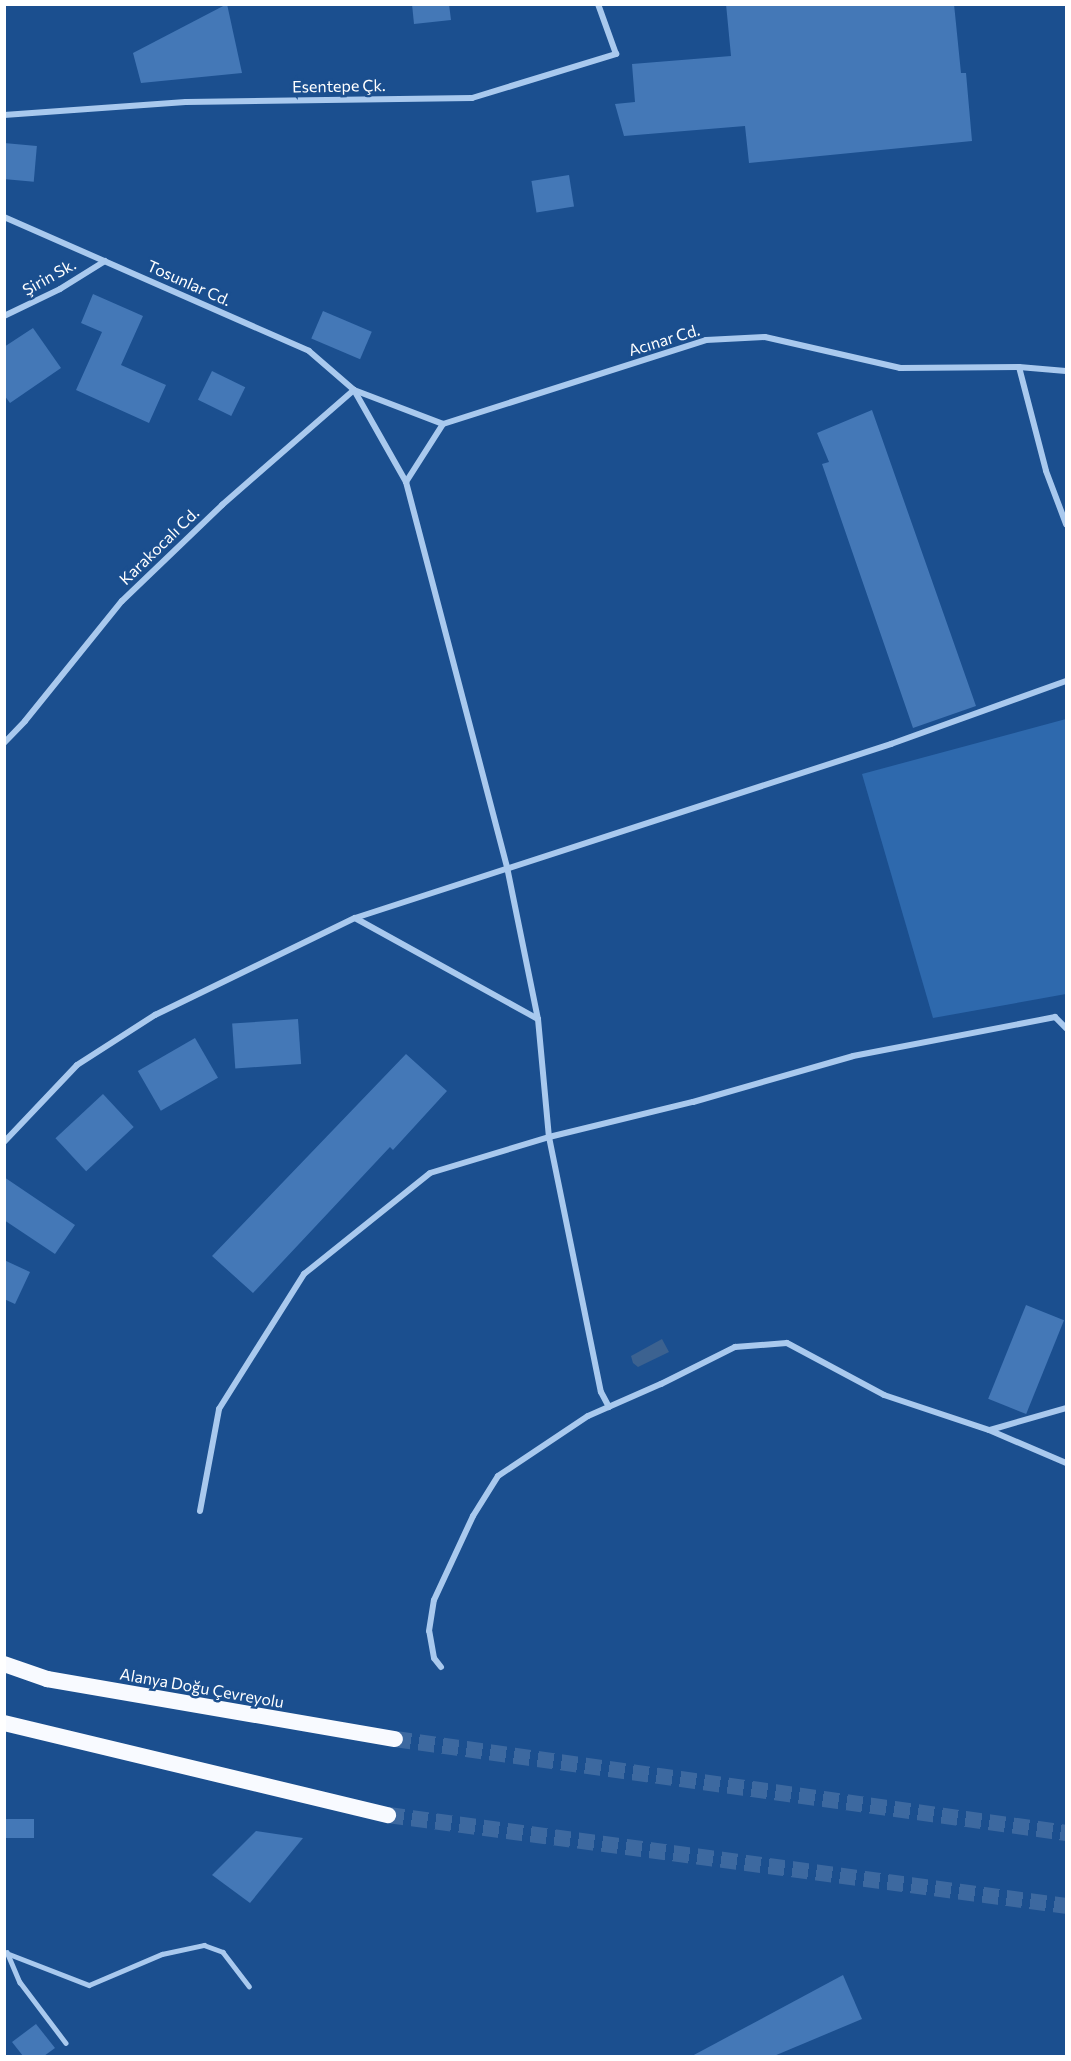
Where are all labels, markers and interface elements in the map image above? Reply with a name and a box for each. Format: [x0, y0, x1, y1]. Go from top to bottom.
street label: Esentepe Çk. [292, 76, 386, 96]
street label: Şirin Sk. [19, 255, 79, 299]
street label: Tosunlar Cd. [144, 256, 234, 310]
street label: Acınar Cd. [626, 320, 702, 360]
street label: Karakocalı Cd. [115, 503, 203, 589]
street label: Alanya Doğu Çevreyolu [118, 1664, 286, 1712]

